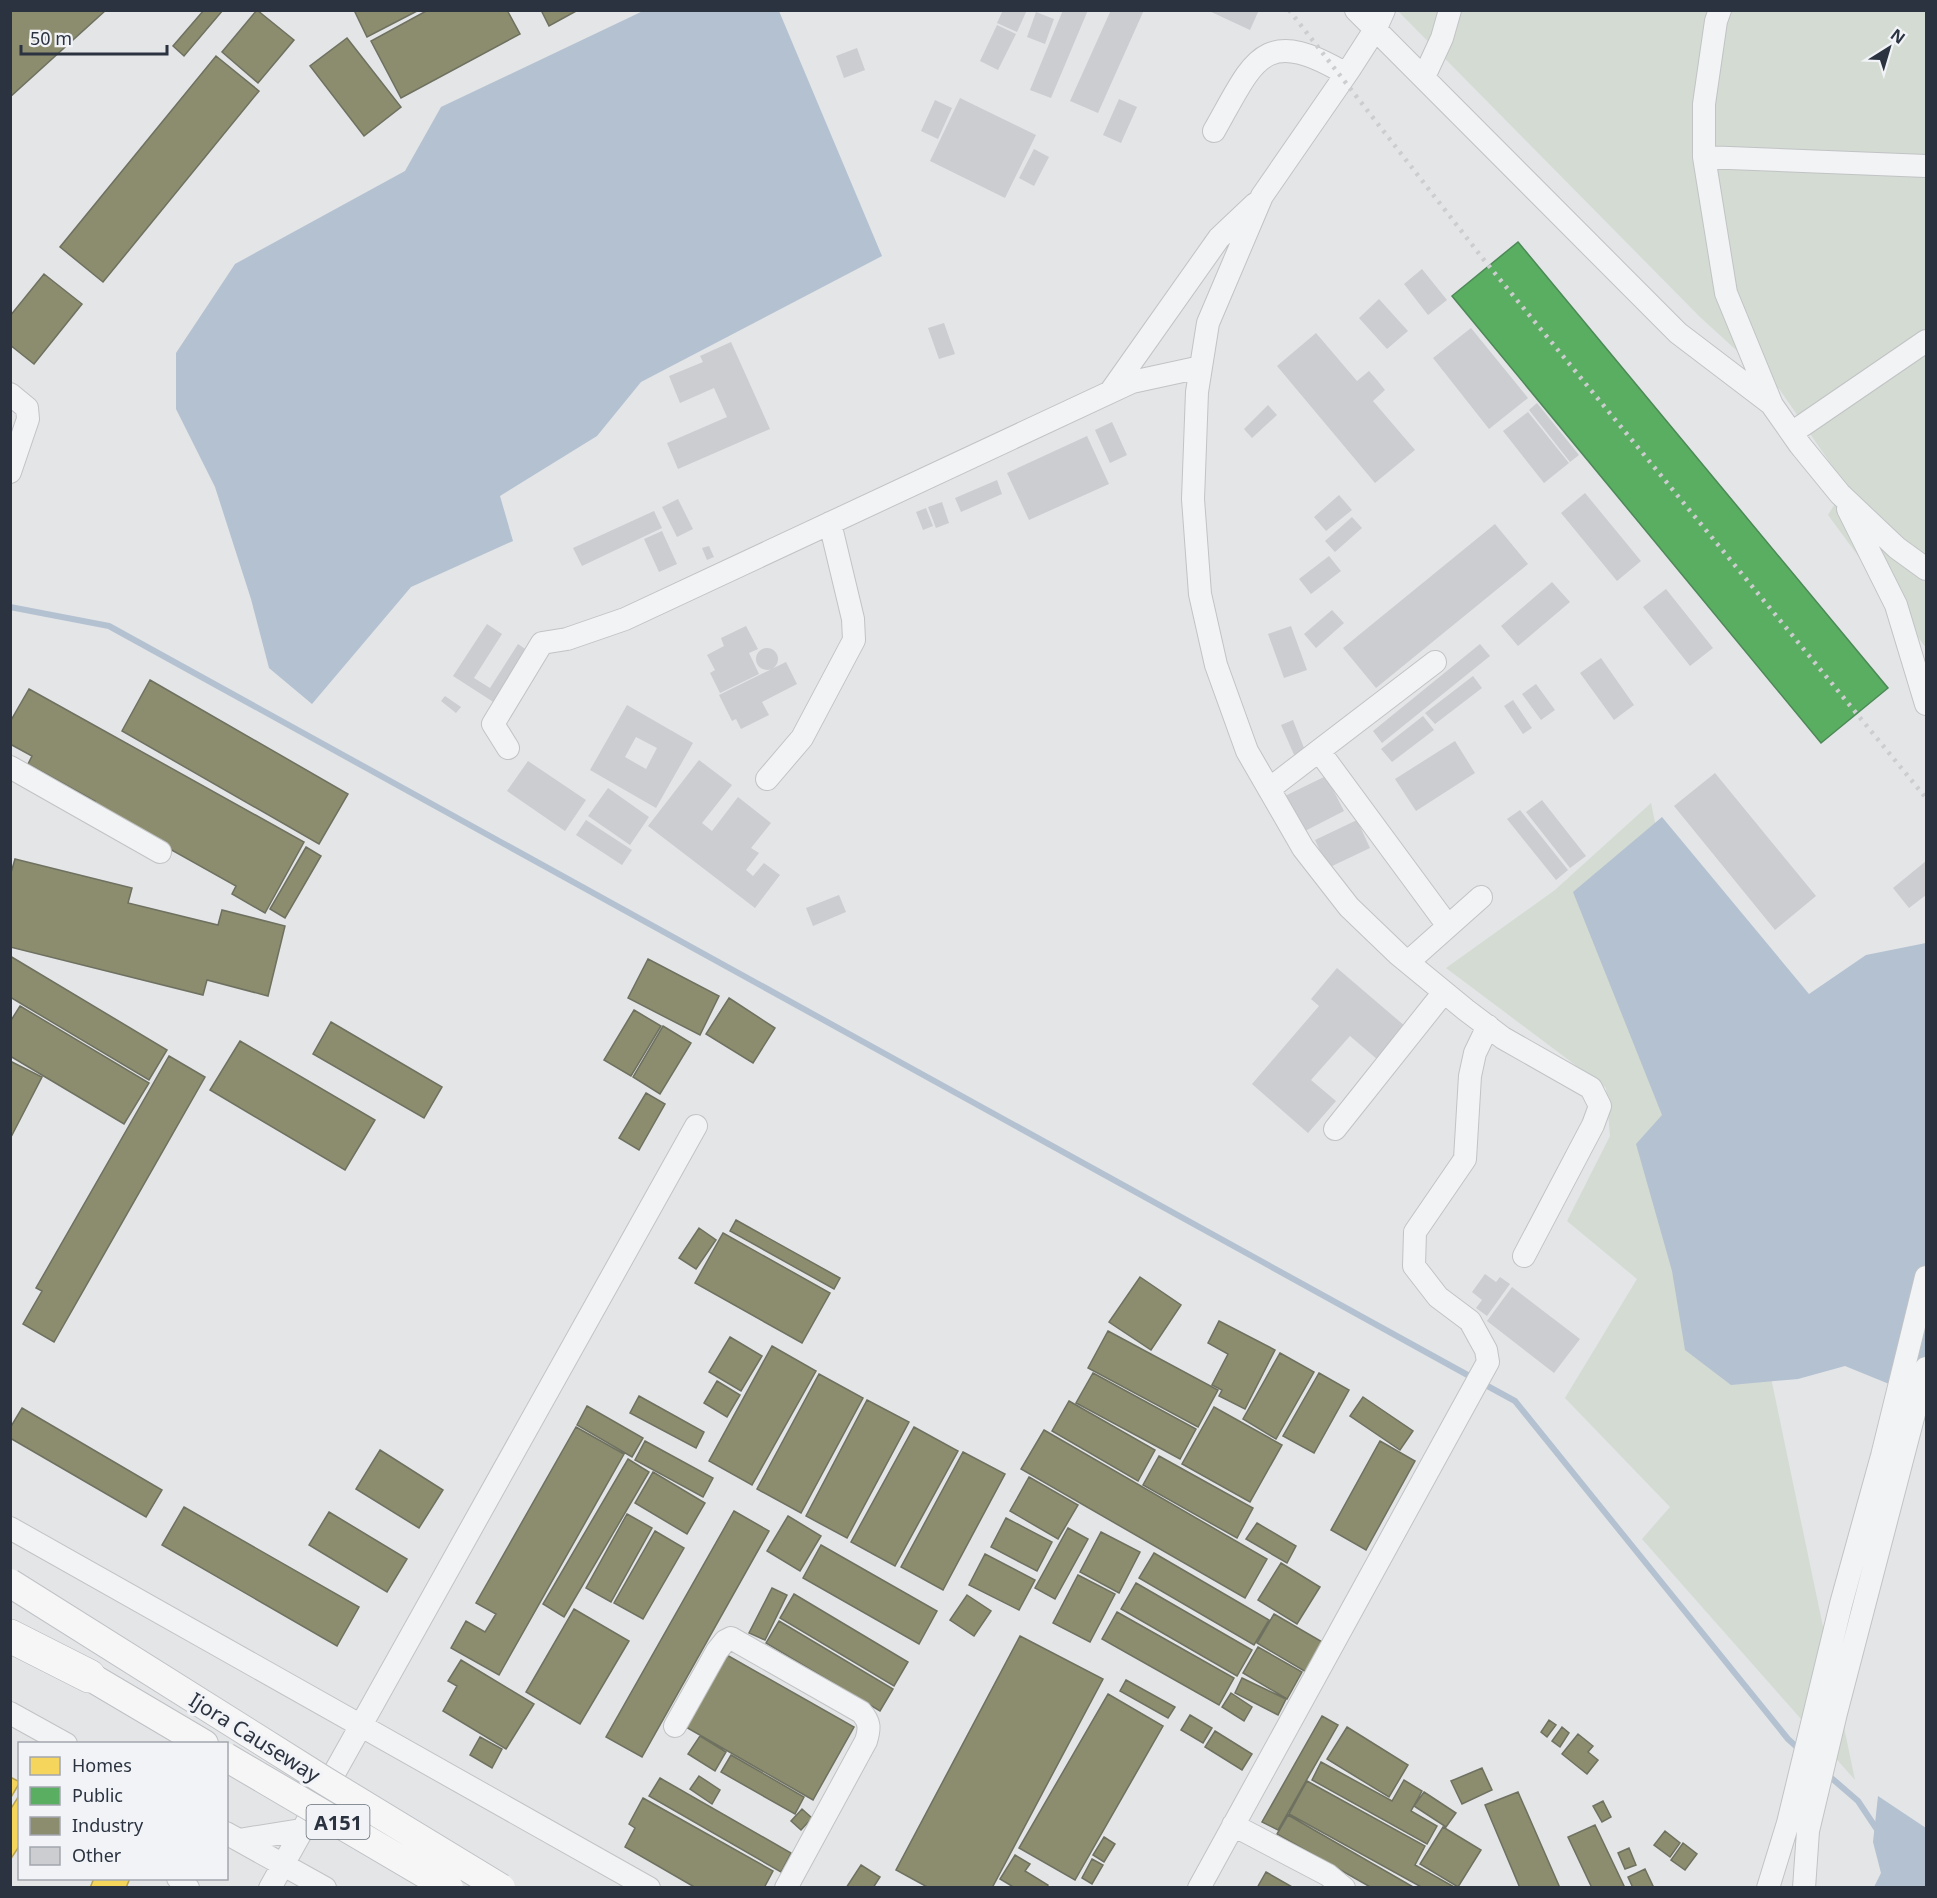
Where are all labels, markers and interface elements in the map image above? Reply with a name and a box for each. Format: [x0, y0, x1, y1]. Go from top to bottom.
scale bar [21, 18, 166, 56]
north arrow [1859, 18, 1919, 78]
text: N [1886, 23, 1910, 49]
text: 50 m [30, 26, 72, 50]
street label: Ijora Causeway [184, 1686, 326, 1789]
legend [18, 1742, 228, 1880]
text: Homes [72, 1753, 132, 1777]
text: Public [72, 1783, 123, 1807]
road number: A151 [306, 1805, 370, 1839]
text: Industry [72, 1813, 144, 1837]
text: Other [72, 1843, 122, 1867]

